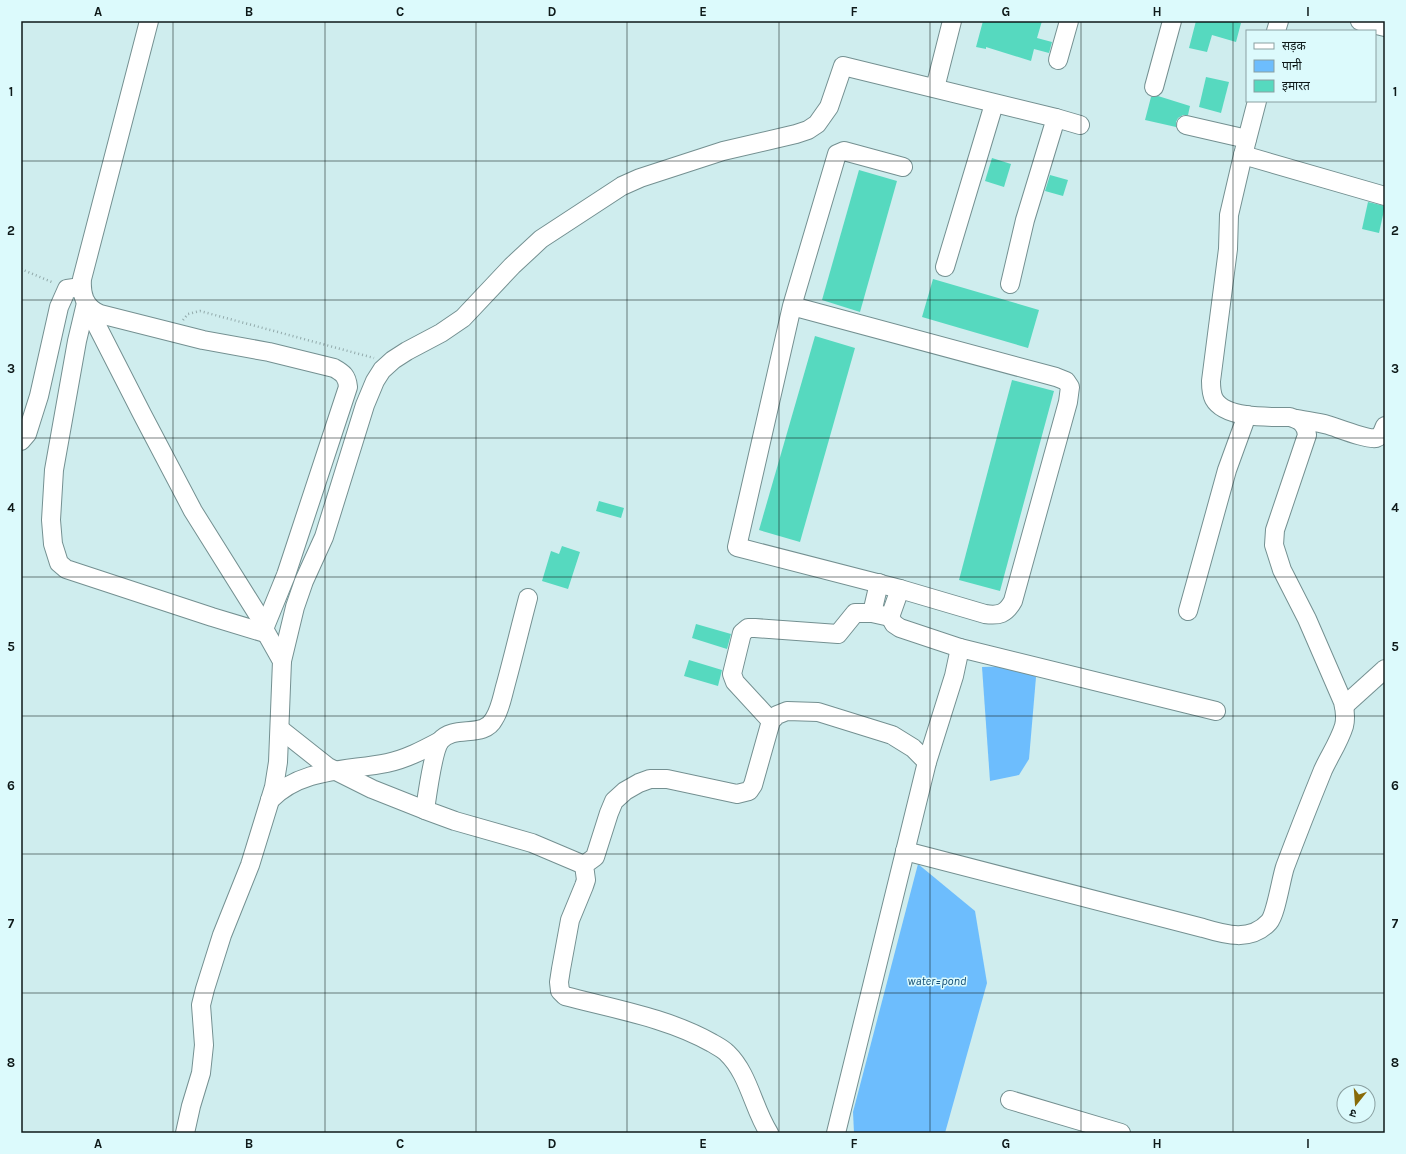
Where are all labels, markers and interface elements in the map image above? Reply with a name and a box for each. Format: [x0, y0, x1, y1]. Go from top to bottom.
text: A [94, 4, 102, 19]
text: B [245, 4, 253, 19]
text: C [396, 4, 404, 19]
text: D [548, 4, 557, 19]
text: E [699, 4, 707, 19]
text: F [850, 4, 858, 19]
text: G [1002, 4, 1010, 19]
text: H [1152, 4, 1162, 19]
text: I [1306, 4, 1310, 19]
legend [1246, 30, 1376, 102]
text: सड़क [1282, 39, 1307, 53]
text: पानी [1282, 58, 1303, 73]
text: इमारत [1282, 79, 1311, 93]
text: 1 [9, 84, 13, 99]
text: 1 [1393, 84, 1397, 99]
text: 2 [7, 223, 15, 238]
text: 2 [1391, 223, 1399, 238]
text: 3 [7, 361, 15, 376]
text: 3 [1391, 361, 1399, 376]
text: 4 [7, 500, 15, 515]
text: 4 [1391, 500, 1399, 515]
text: 5 [7, 639, 15, 654]
text: 5 [1391, 639, 1399, 654]
text: 6 [7, 778, 15, 793]
text: 6 [1391, 778, 1399, 793]
text: 7 [8, 916, 15, 931]
text: 7 [1392, 916, 1399, 931]
water label: water=pond [908, 974, 967, 988]
text: 8 [7, 1055, 15, 1070]
text: 8 [1391, 1055, 1399, 1070]
north arrow [1336, 1084, 1376, 1124]
text: उ [1348, 1106, 1358, 1120]
text: A [94, 1136, 102, 1151]
text: B [245, 1136, 253, 1151]
text: C [396, 1136, 404, 1151]
text: D [548, 1136, 557, 1151]
text: E [699, 1136, 707, 1151]
text: F [850, 1136, 858, 1151]
text: G [1002, 1136, 1010, 1151]
text: H [1152, 1136, 1162, 1151]
text: I [1306, 1136, 1310, 1151]

